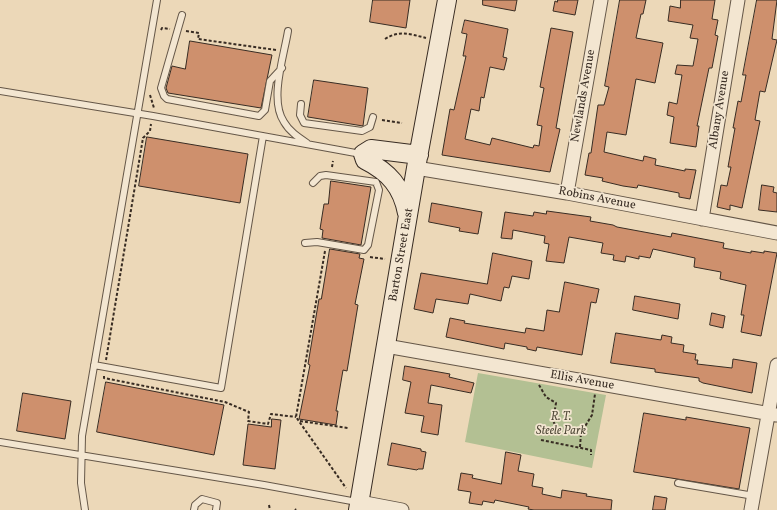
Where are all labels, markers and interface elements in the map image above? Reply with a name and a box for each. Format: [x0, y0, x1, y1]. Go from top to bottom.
street label: Newlands Avenue [569, 48, 599, 144]
street label: Albany Avenue [707, 70, 733, 150]
street label: Robins Avenue [557, 184, 637, 214]
street label: Barton Street East [387, 207, 417, 303]
street label: Ellis Avenue [549, 368, 615, 394]
park label: R. T. Steele Park [536, 411, 586, 439]

